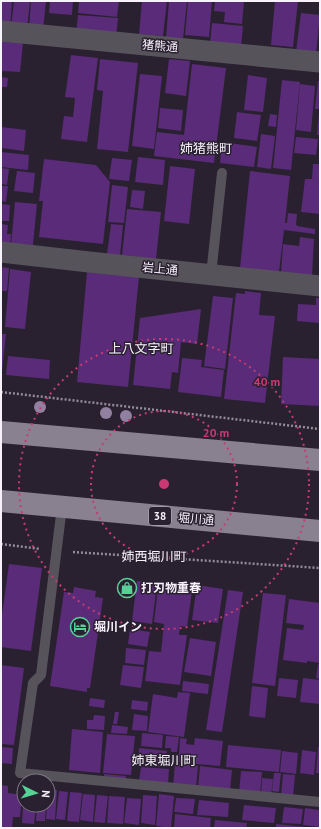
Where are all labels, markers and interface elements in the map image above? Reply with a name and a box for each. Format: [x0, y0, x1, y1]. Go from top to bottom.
street label: 猪熊通 [141, 36, 179, 55]
district label: 姉猪熊町 [180, 140, 232, 157]
street label: 岩上通 [141, 259, 179, 278]
district label: 上八文字町 [108, 340, 174, 357]
text: 40 m [254, 374, 280, 389]
text: 20 m [203, 425, 229, 440]
centre of rings [157, 477, 171, 491]
road number: 38 [149, 507, 171, 525]
street label: 堀川通 [177, 509, 215, 528]
district label: 姉西堀川町 [121, 548, 187, 565]
shop icon: 打刃物重春 [116, 577, 138, 599]
place label: 打刃物重春 [141, 580, 202, 595]
hotel icon: 堀川イン [69, 616, 91, 638]
place label: 堀川イン [94, 619, 142, 634]
district label: 姉東堀川町 [131, 752, 197, 769]
north arrow [16, 773, 56, 813]
text: N [39, 790, 53, 798]

